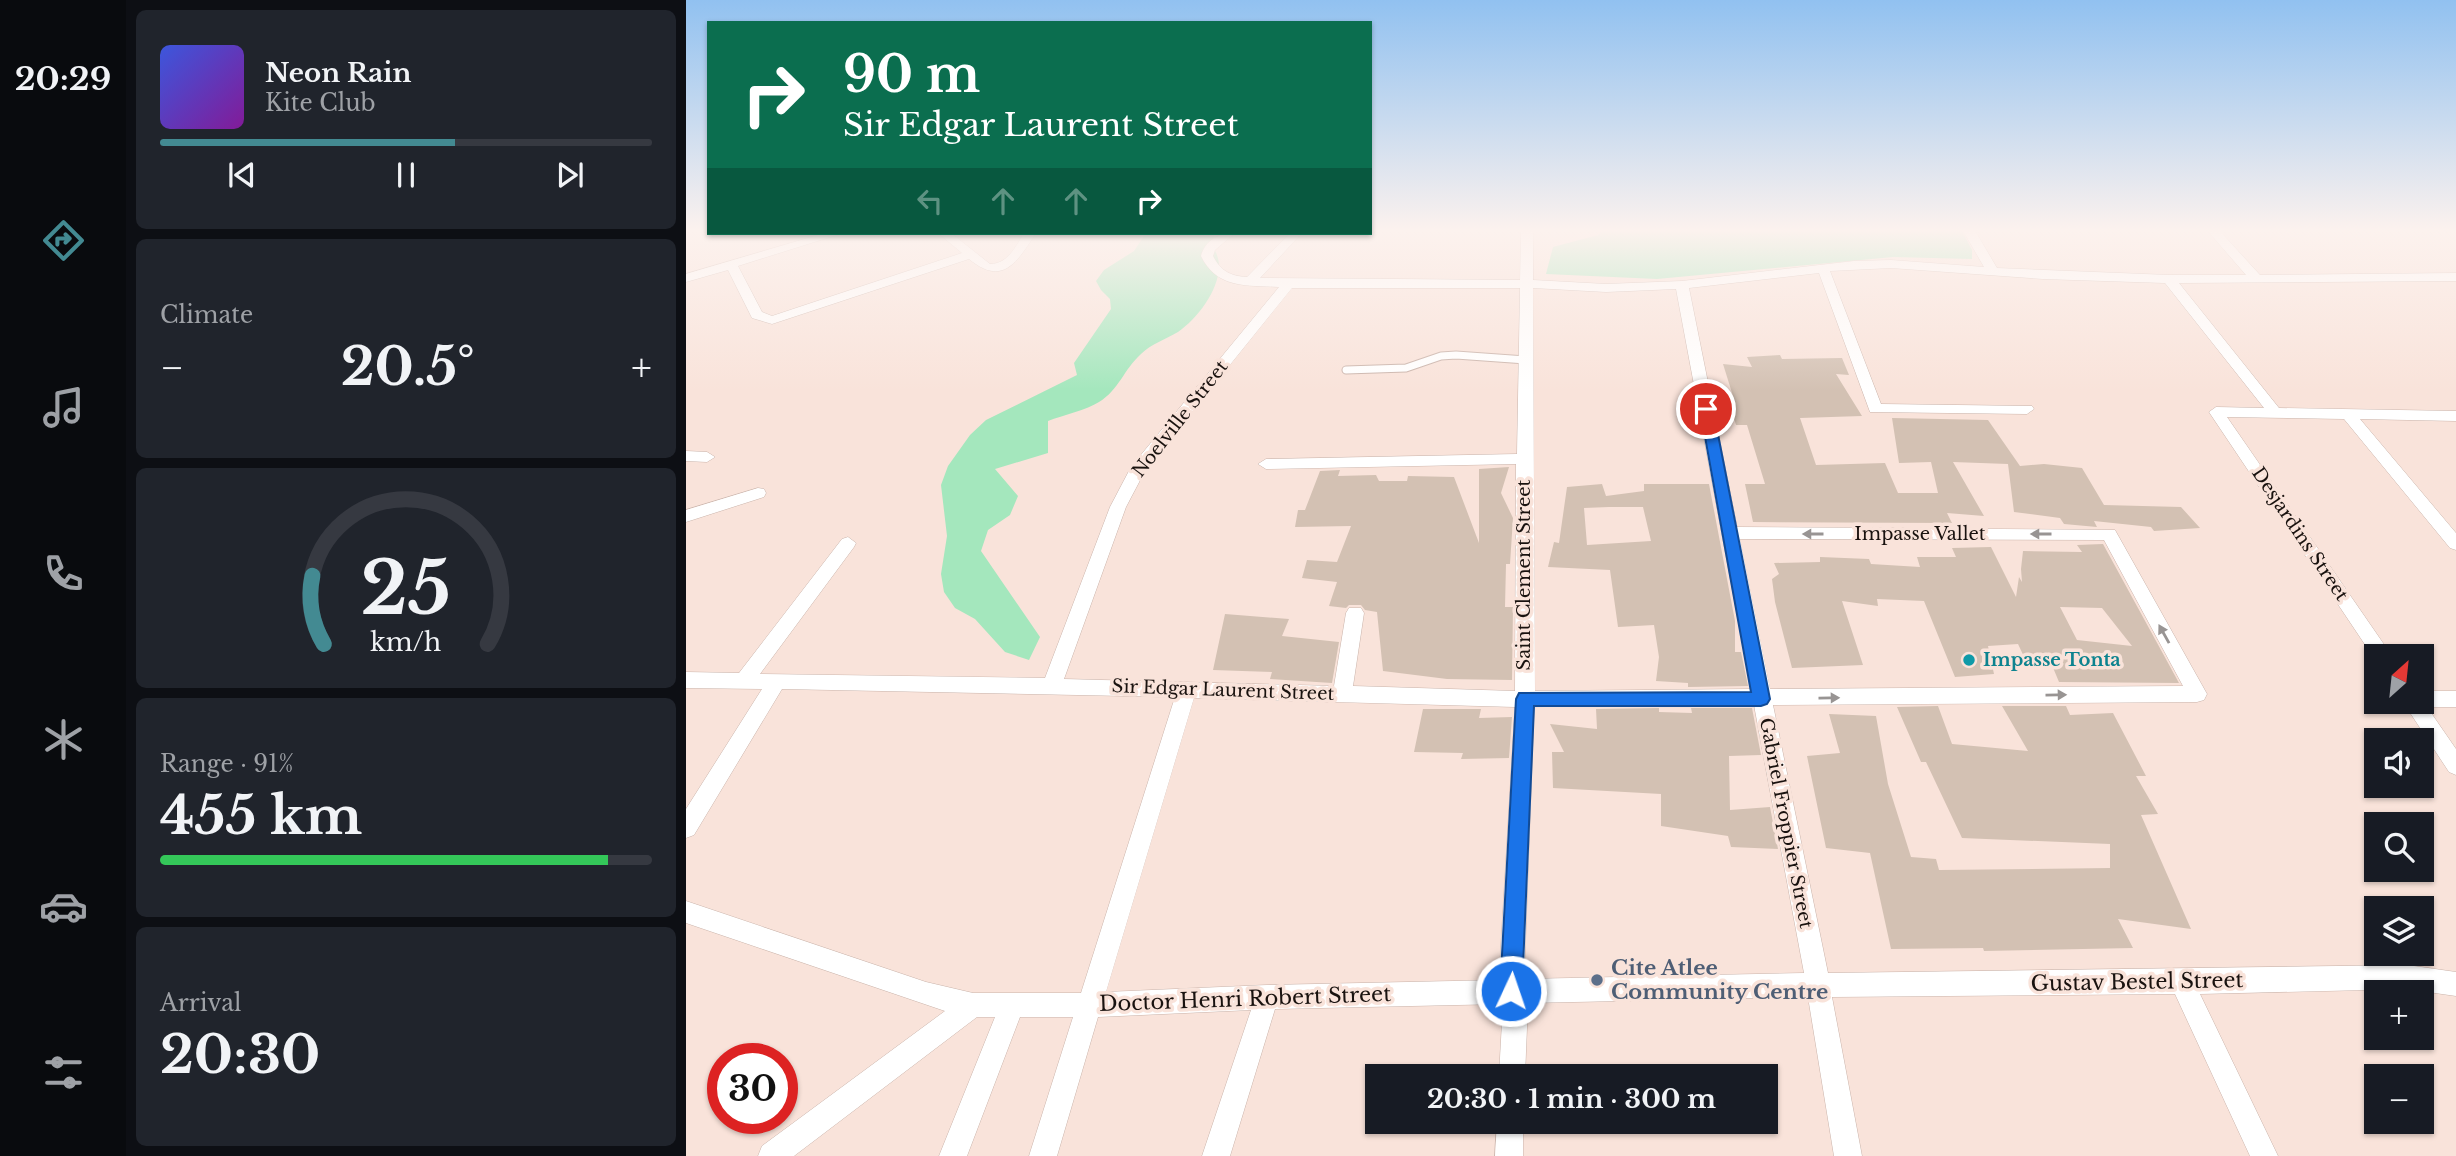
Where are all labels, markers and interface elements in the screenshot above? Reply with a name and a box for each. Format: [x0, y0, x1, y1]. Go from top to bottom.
text: 90 m [843, 44, 980, 105]
icon: right [728, 49, 819, 140]
text: Neon Rain [265, 57, 411, 89]
text: 20:29 [15, 59, 111, 99]
text: Kite Club [265, 89, 376, 117]
text: Sir Edgar Laurent Street [843, 105, 1239, 145]
icon: previous [223, 156, 261, 194]
icon: pause [387, 156, 425, 194]
icon: next [551, 156, 589, 194]
icon: left [911, 182, 949, 220]
icon: ahead [984, 182, 1022, 220]
icon: ahead [1057, 182, 1095, 220]
icon: right [1130, 182, 1168, 220]
icon: directions [39, 216, 88, 265]
text: Climate [160, 301, 253, 329]
text: 20.5° [341, 335, 475, 399]
text: − [160, 344, 184, 391]
text: + [631, 344, 652, 391]
street label: Noelville Street [1128, 356, 1232, 482]
pin [1676, 379, 1736, 439]
icon: music [39, 383, 88, 432]
icon: arrive [1687, 390, 1725, 428]
street label: Desjardins Street [2247, 463, 2353, 605]
street label: Saint Clement Street [1513, 479, 1535, 670]
street label: Impasse Vallet [1854, 523, 1986, 545]
one-way arrow [1802, 528, 1824, 540]
one-way arrow [2029, 528, 2051, 540]
text: 25 [361, 543, 451, 634]
icon: phone [39, 549, 88, 598]
one-way arrow [2158, 624, 2170, 644]
text: km/h [371, 627, 441, 658]
north arrow [2364, 644, 2434, 714]
map controls [2364, 644, 2434, 1134]
place label: Impasse Tonta [1983, 649, 2121, 671]
marker: Impasse Tonta [1961, 652, 1977, 668]
street label: Sir Edgar Laurent Street [1111, 675, 1335, 705]
one-way arrow [2046, 689, 2068, 701]
one-way arrow [1818, 692, 1840, 704]
icon: climate [39, 715, 88, 764]
street label: Gabriel Froppier Street [1755, 716, 1817, 930]
button: sound [2364, 728, 2434, 798]
text: Range · 91% [160, 750, 294, 778]
text: 455 km [160, 784, 362, 848]
button: search [2364, 812, 2434, 882]
icon: car [39, 882, 88, 931]
button: layers [2364, 896, 2434, 966]
position arrow [1474, 954, 1548, 1028]
place label: Cite Atlee Community Centre [1611, 955, 1828, 1005]
street label: Gustav Bestel Street [2030, 967, 2244, 997]
marker: Cite Atlee Community Centre [1589, 972, 1605, 988]
button: + [2364, 980, 2434, 1050]
street label: Doctor Henri Robert Street [1098, 981, 1392, 1017]
text: Arrival [160, 989, 241, 1017]
text: 20:30 [160, 1023, 320, 1087]
speed limit sign: 30 [707, 1043, 798, 1134]
icon: filters [39, 1048, 88, 1097]
button: − [2364, 1064, 2434, 1134]
text: 20:30 · 1 min · 300 m [1427, 1083, 1716, 1115]

